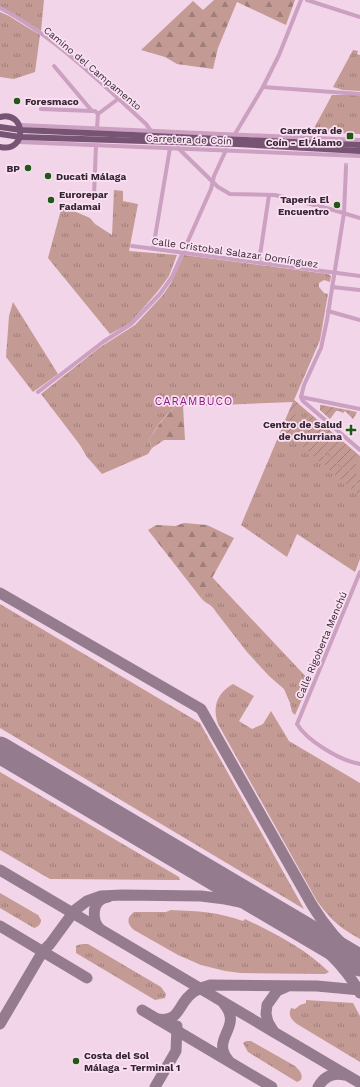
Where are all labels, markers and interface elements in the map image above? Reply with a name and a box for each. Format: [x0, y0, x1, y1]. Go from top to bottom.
street label: Camino del Campamento [42, 24, 144, 112]
marker: Foresmaco [12, 96, 22, 106]
place label: Foresmaco [25, 96, 79, 107]
place label: Carretera de Coín - El Álamo [266, 125, 342, 148]
marker: Carretera de Coín - El Álamo [345, 131, 355, 141]
street label: Carretera de Coín [146, 133, 232, 146]
place label: BP [6, 163, 20, 174]
marker: BP [23, 163, 33, 173]
marker: Ducati Málaga [43, 171, 53, 181]
place label: Ducati Málaga [56, 171, 126, 182]
place label: Eurorepar Fadamai [59, 189, 109, 212]
place label: Tapería El Encuentro [278, 194, 330, 217]
marker: Eurorepar Fadamai [46, 195, 56, 205]
marker: Tapería El Encuentro [332, 200, 342, 210]
street label: Calle Cristobal Salazar Domínguez [151, 235, 319, 270]
district label: CARAMBUCO [155, 395, 233, 408]
place label: Centro de Salud de Churriana [263, 419, 342, 442]
marker: Centro de Salud de Churriana [345, 424, 357, 436]
street label: Calle Rigoberta Menchú [294, 590, 349, 701]
place label: Costa del Sol Málaga - Terminal 1 [84, 1050, 180, 1073]
marker: Costa del Sol Málaga - Terminal 1 [71, 1056, 81, 1066]

